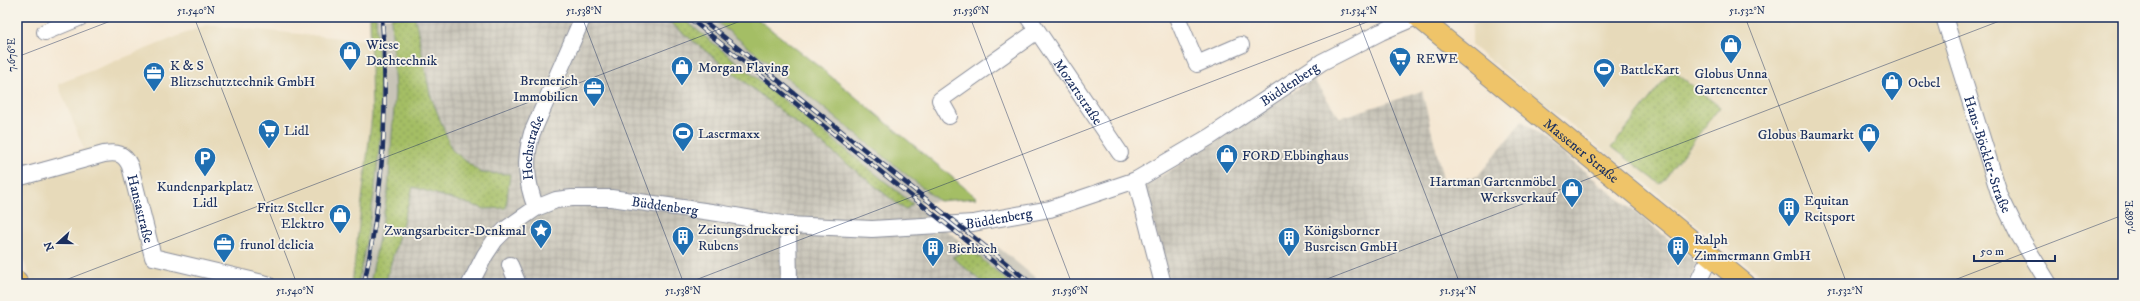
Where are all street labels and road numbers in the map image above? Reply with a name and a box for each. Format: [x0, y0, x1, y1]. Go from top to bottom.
street label: Mozartstraße [1049, 56, 1106, 129]
street label: Büddenberg [1257, 58, 1323, 111]
street label: Hans-Böckler-Straße [1959, 94, 2015, 216]
street label: Hochstraße [519, 113, 549, 181]
street label: Massener Straße [1539, 115, 1622, 188]
street label: Hansastraße [122, 173, 157, 245]
street label: Büddenberg [630, 193, 699, 220]
street label: Büddenberg [965, 204, 1034, 233]

